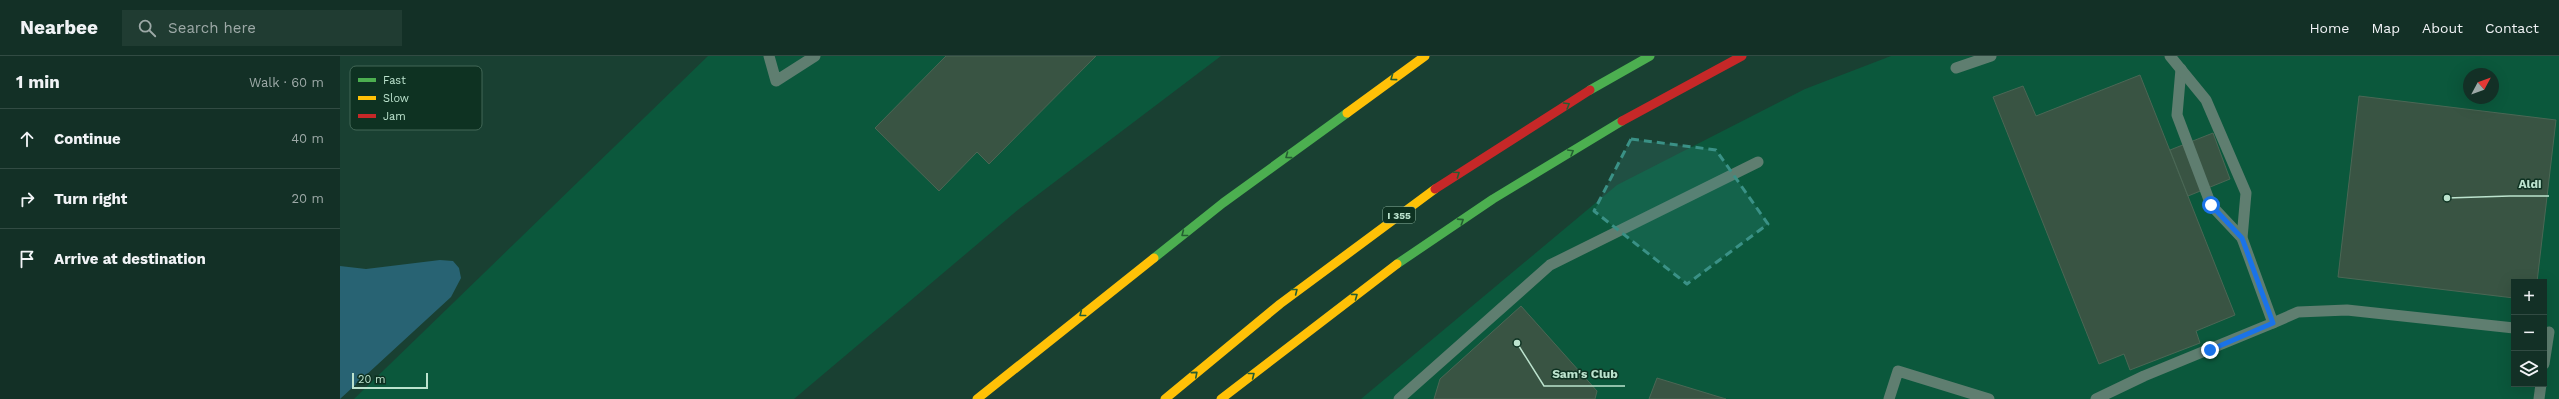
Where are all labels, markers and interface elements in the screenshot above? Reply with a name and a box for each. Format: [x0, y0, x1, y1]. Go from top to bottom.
search box [122, 10, 402, 46]
text: Nearbee [20, 16, 98, 39]
icon: search [136, 17, 158, 39]
text: Search here [168, 19, 256, 37]
text: Home [2309, 20, 2349, 36]
text: Map [2371, 20, 2400, 36]
text: About [2422, 20, 2463, 36]
text: Contact [2485, 20, 2539, 36]
legend [350, 66, 482, 130]
north arrow [2463, 68, 2499, 104]
text: 1 min [16, 72, 60, 92]
text: Fast [383, 74, 406, 87]
one-way arrow [1390, 74, 1397, 81]
text: Walk · 60 m [249, 75, 324, 90]
text: Slow [383, 92, 409, 105]
one-way arrow [1563, 103, 1570, 110]
text: Jam [383, 110, 406, 123]
icon: ahead [16, 128, 38, 150]
text: Continue [54, 130, 121, 148]
text: 40 m [291, 131, 324, 146]
one-way arrow [1567, 150, 1574, 157]
one-way arrow [1286, 151, 1293, 158]
one-way arrow [1453, 171, 1460, 179]
callout: Aldi [2510, 172, 2549, 196]
text: Aldi [2518, 177, 2542, 191]
icon: right [16, 188, 38, 210]
text: Turn right [54, 190, 127, 208]
text: 20 m [292, 191, 324, 206]
route start [2202, 196, 2220, 214]
road number: I 355 [1383, 207, 1415, 223]
one-way arrow [1457, 218, 1464, 226]
one-way arrow [1182, 229, 1189, 236]
icon: arrive [16, 248, 38, 270]
text: Arrive at destination [54, 250, 206, 268]
map controls [2511, 279, 2547, 387]
button: + [2511, 279, 2547, 315]
one-way arrow [1290, 288, 1297, 295]
one-way arrow [1350, 293, 1357, 300]
one-way arrow [1080, 310, 1087, 317]
button: − [2511, 315, 2547, 351]
route end [2201, 341, 2219, 359]
button: layers [2511, 351, 2547, 387]
callout: Sam's Club [1544, 362, 1625, 386]
text: Sam's Club [1552, 367, 1618, 381]
scale bar [352, 371, 428, 390]
one-way arrow [1190, 371, 1197, 378]
one-way arrow [1247, 372, 1254, 379]
text: 20 m [358, 373, 386, 386]

